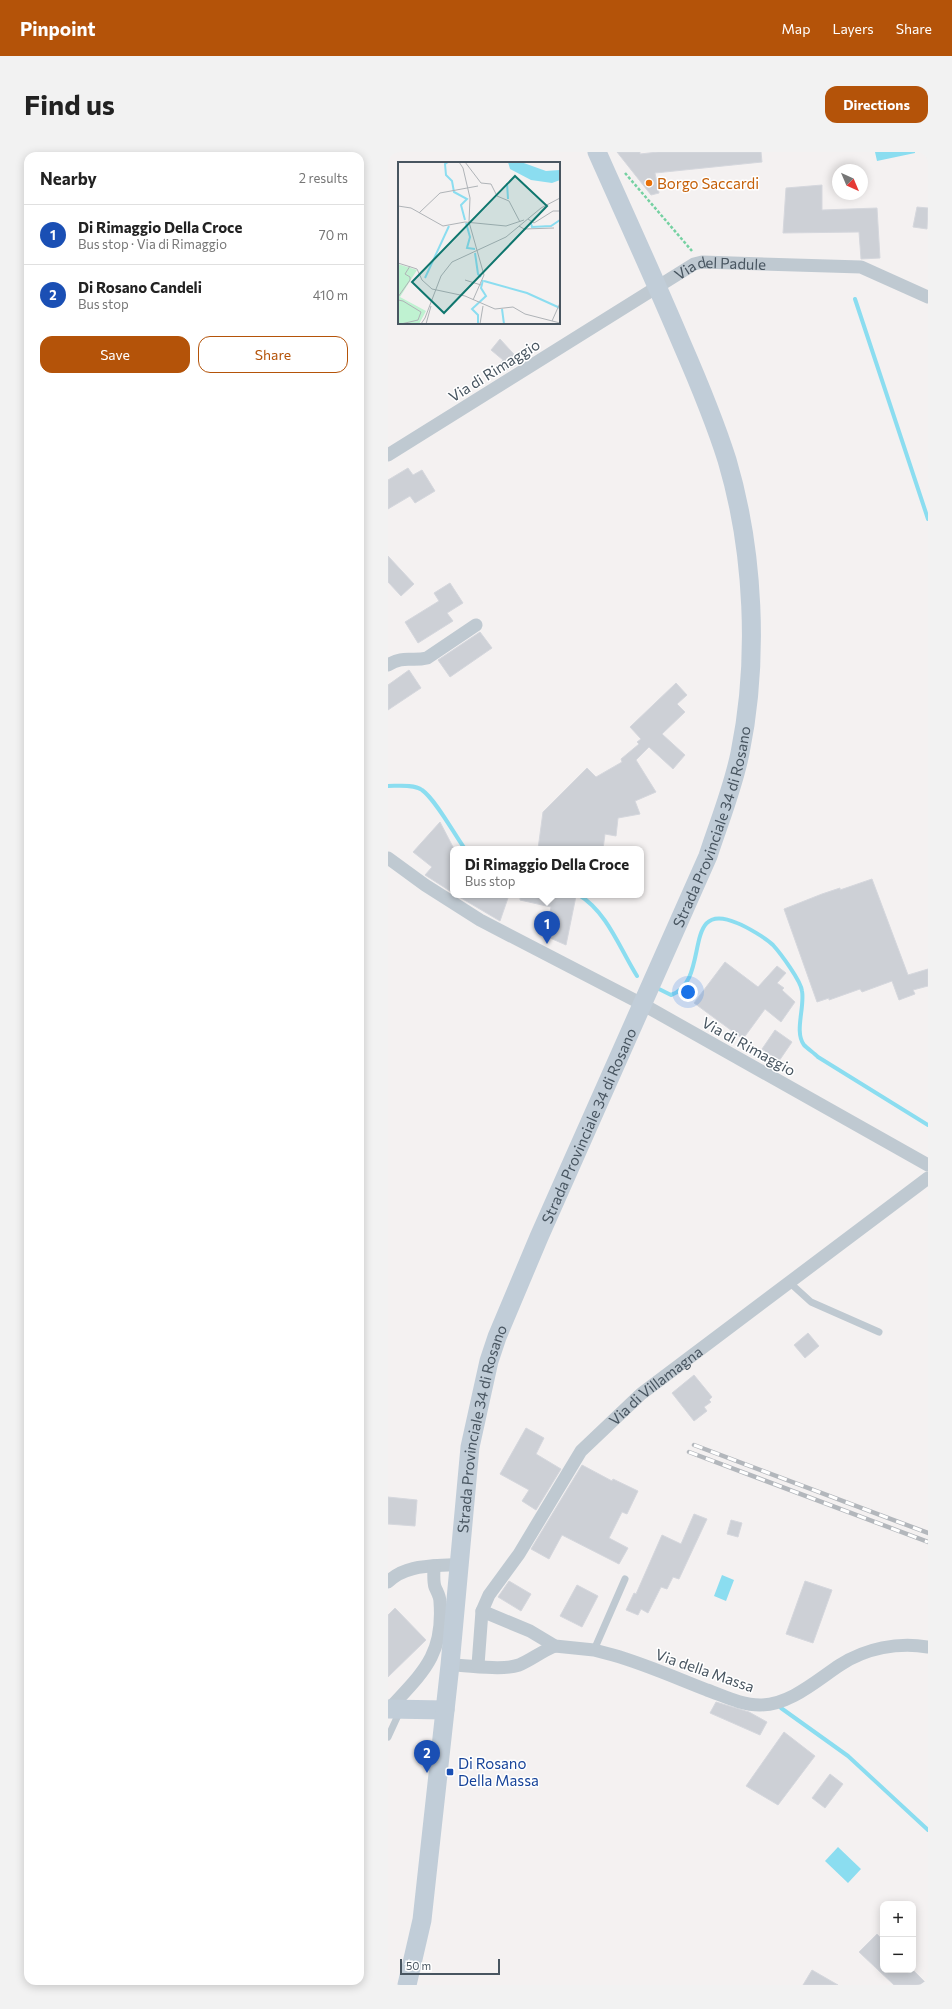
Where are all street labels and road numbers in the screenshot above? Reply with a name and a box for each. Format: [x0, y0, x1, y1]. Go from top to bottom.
street label: Via del Padule [671, 252, 766, 283]
street label: Via di Rimaggio [445, 335, 543, 405]
street label: Strada Provinciale 34 di Rosano [669, 725, 754, 930]
street label: Via di Rimaggio [699, 1013, 799, 1079]
street label: Strada Provinciale 34 di Rosano [537, 1025, 640, 1226]
street label: Strada Provinciale 34 di Rosano [453, 1322, 510, 1534]
street label: Via di Villamagna [605, 1342, 706, 1429]
street label: Via della Massa [653, 1645, 757, 1695]

